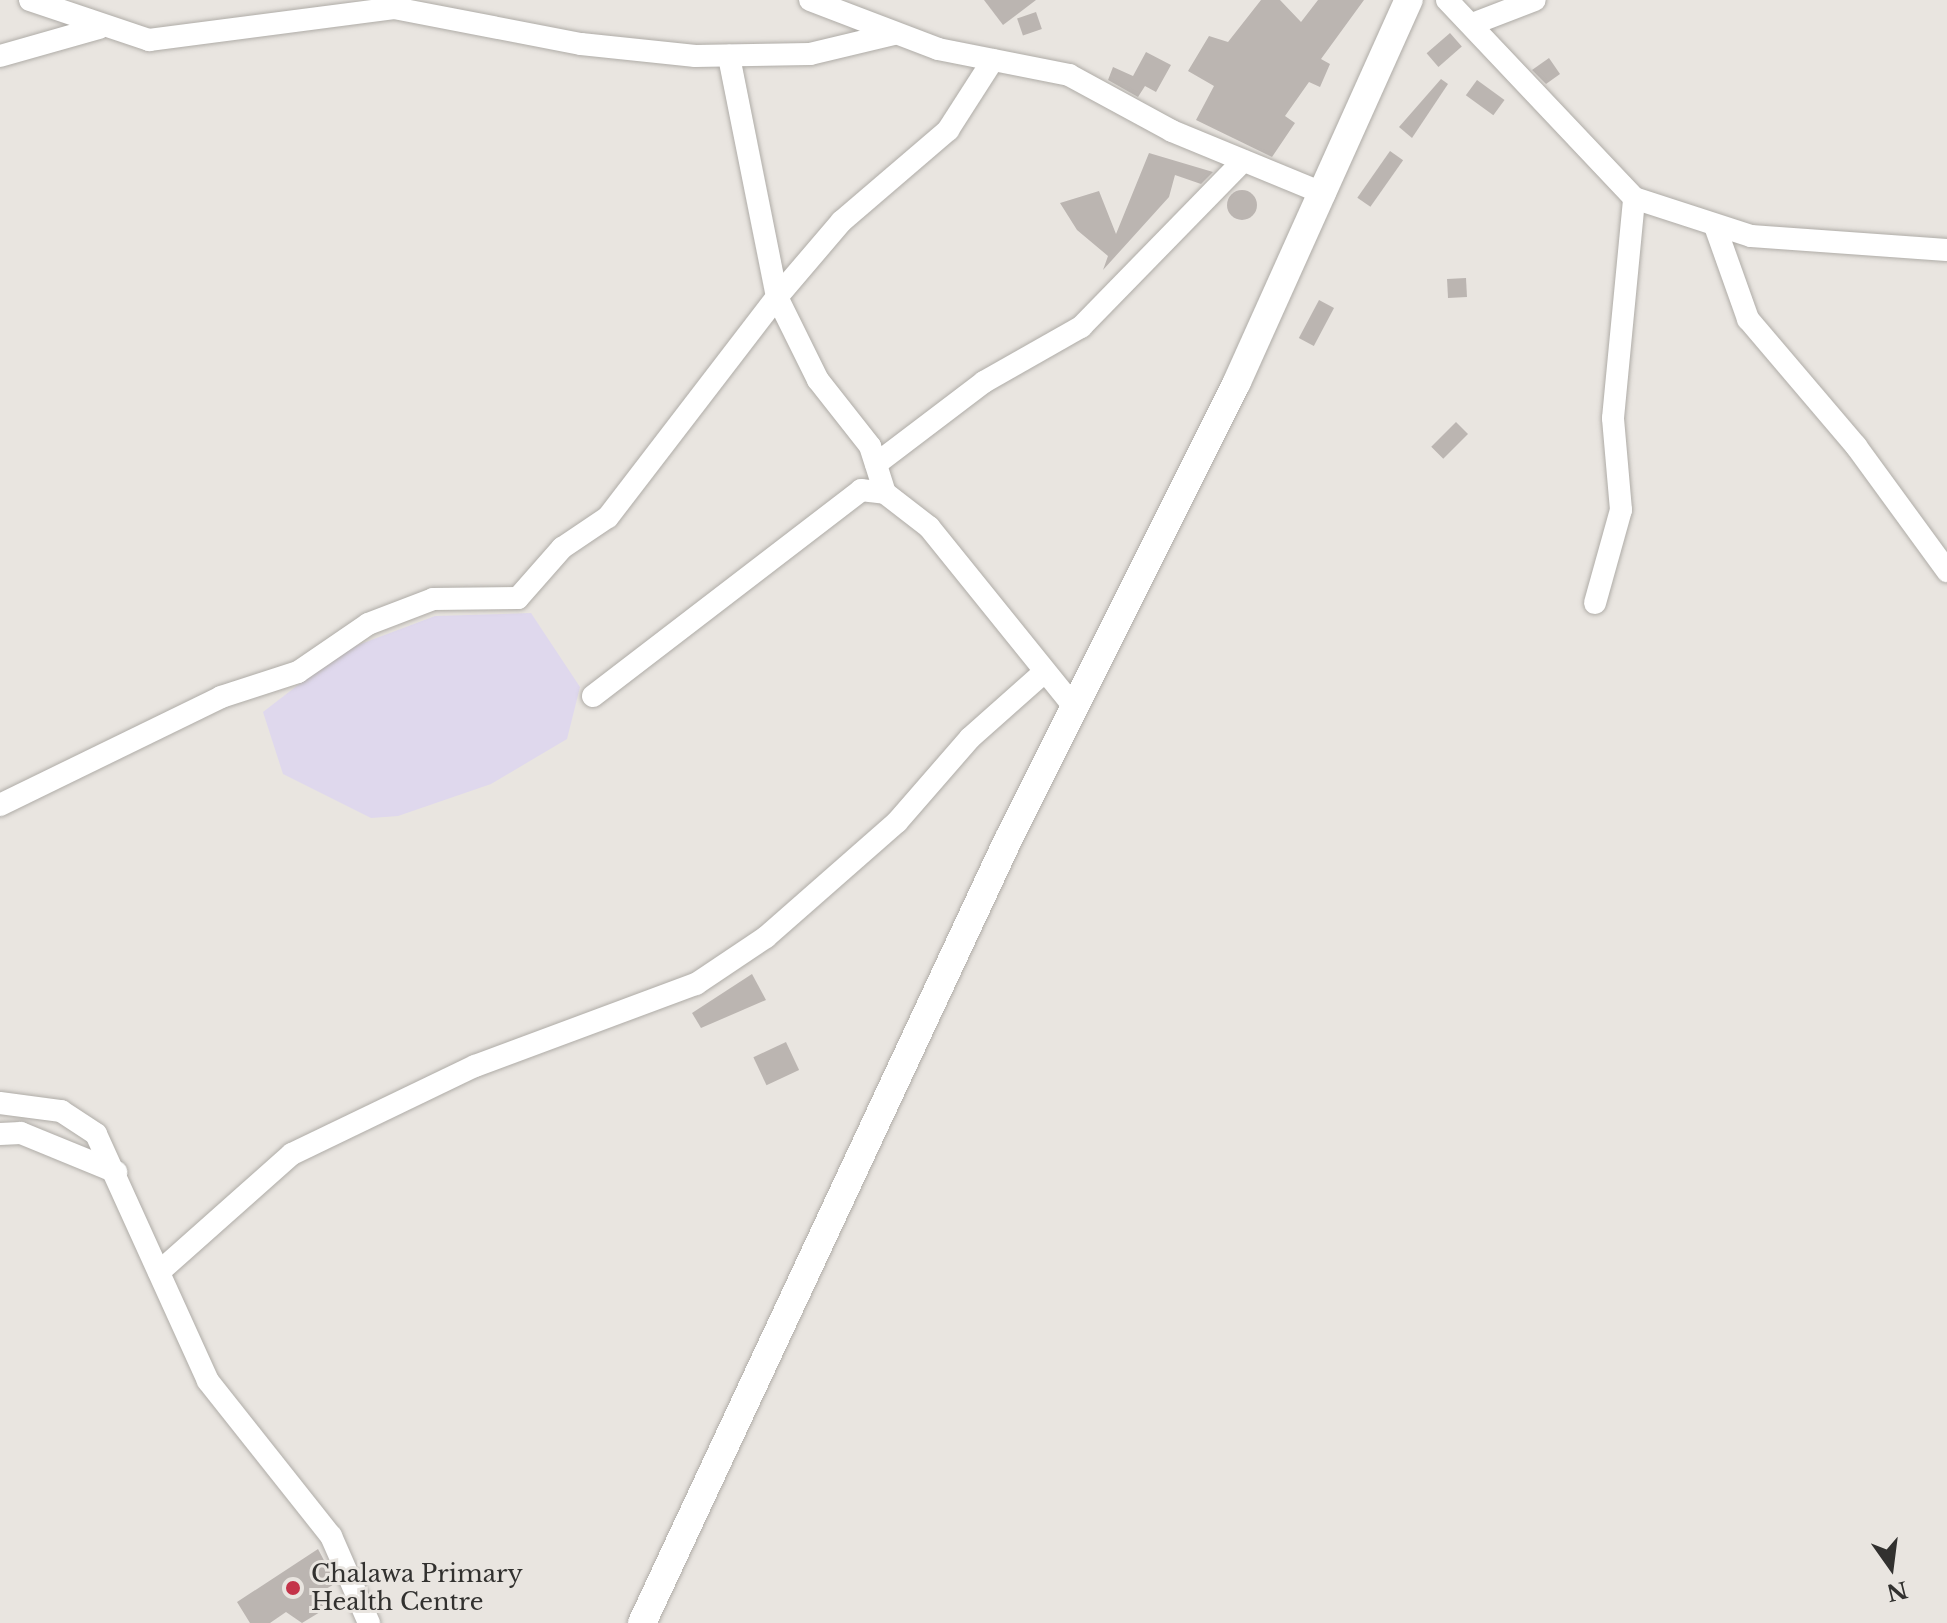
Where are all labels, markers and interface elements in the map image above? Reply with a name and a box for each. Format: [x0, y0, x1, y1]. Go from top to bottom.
north arrow [1851, 1527, 1931, 1607]
place label: Chalawa Primary Health Centre [311, 1560, 523, 1616]
text: N [1884, 1575, 1910, 1606]
marker: Chalawa Primary Health Centre [282, 1577, 304, 1599]

